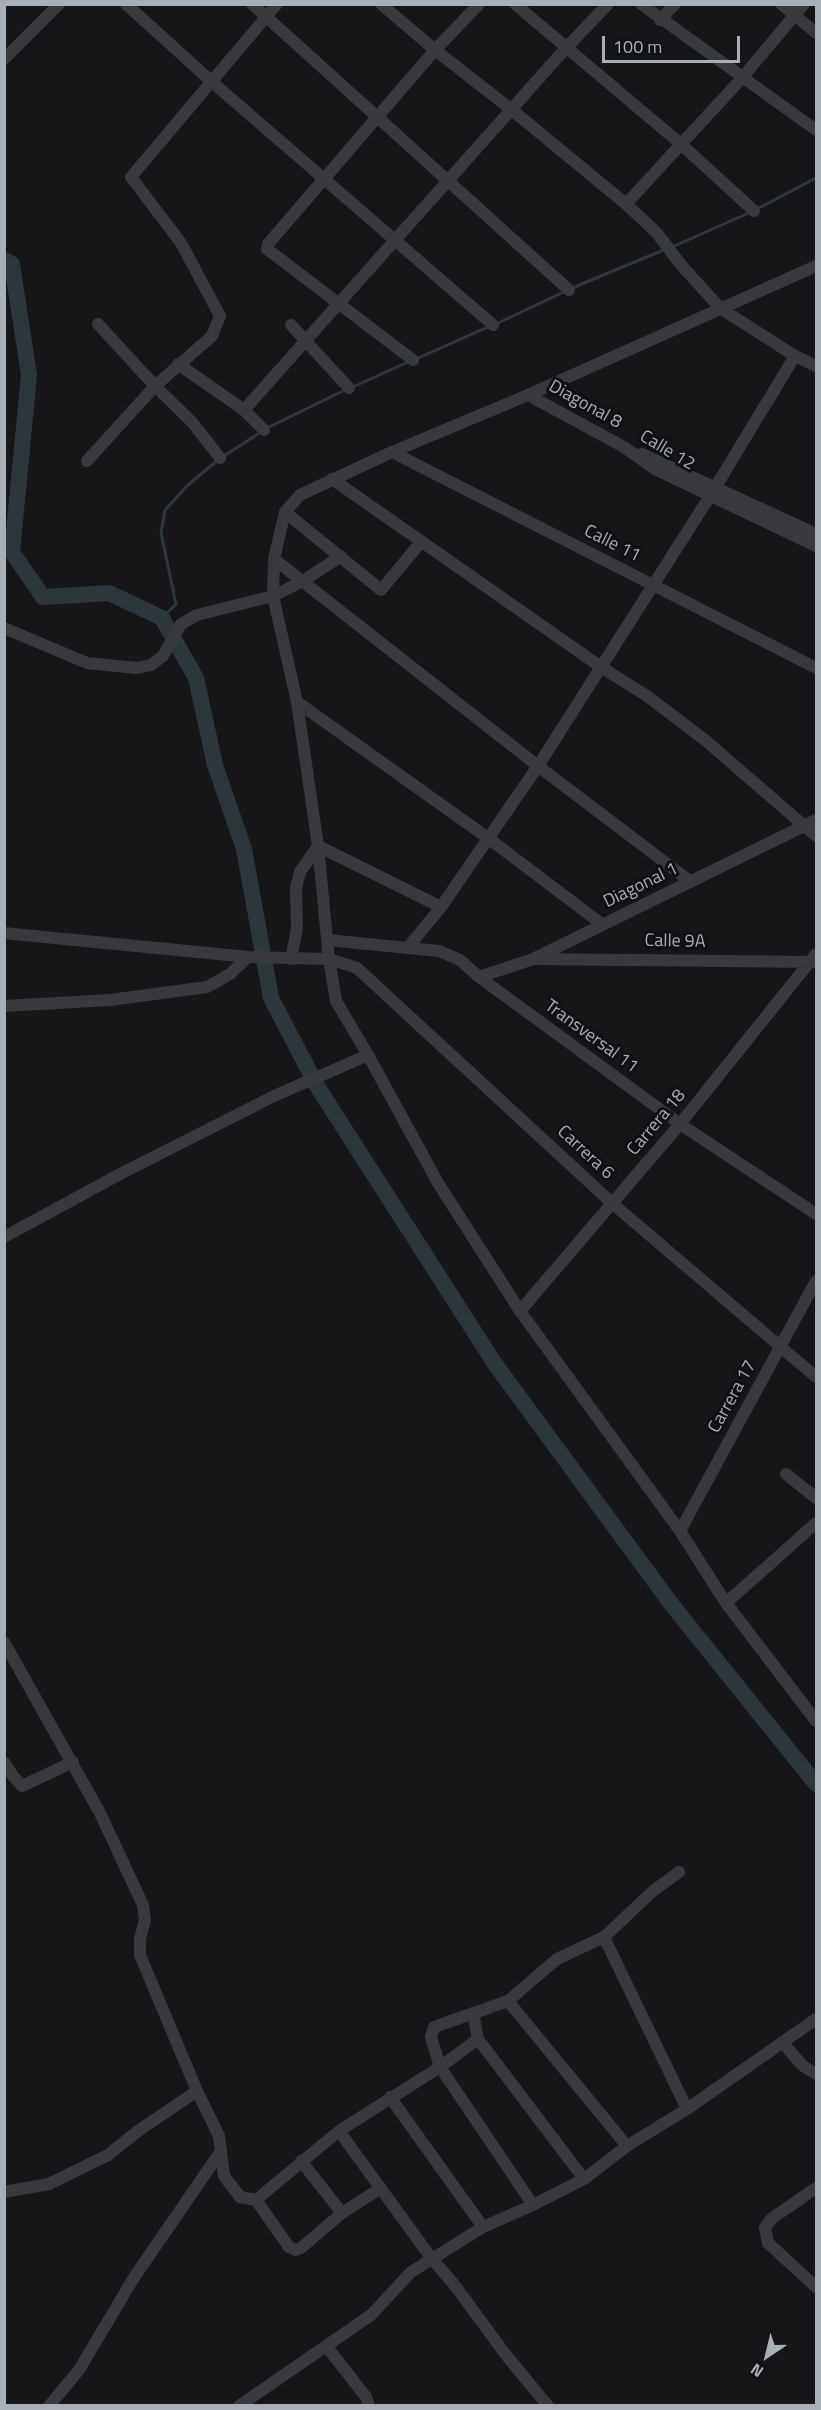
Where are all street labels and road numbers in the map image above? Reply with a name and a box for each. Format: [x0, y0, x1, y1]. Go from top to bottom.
street label: Diagonal 8 [545, 376, 625, 434]
street label: Calle 12 [636, 426, 698, 476]
street label: Calle 11 [580, 521, 644, 567]
street label: Diagonal 1 [600, 859, 682, 913]
street label: Calle 9A [644, 931, 706, 953]
street label: Transversal 11 [540, 996, 642, 1078]
street label: Carrera 18 [623, 1086, 691, 1160]
street label: Carrera 6 [552, 1121, 618, 1185]
street label: Carrera 17 [704, 1357, 762, 1437]

